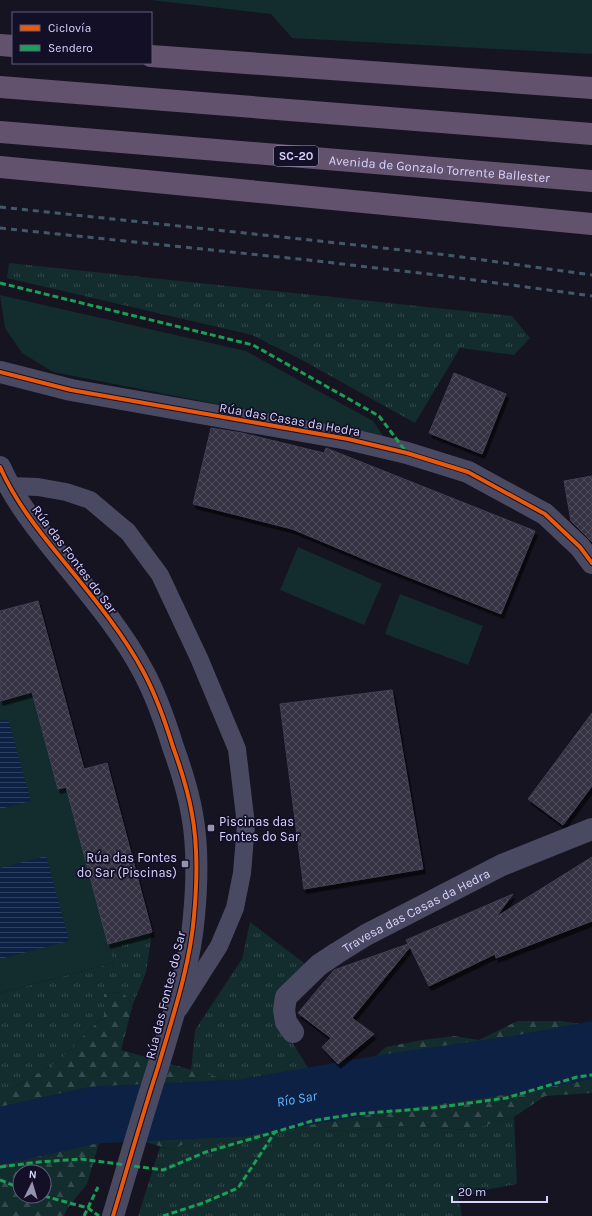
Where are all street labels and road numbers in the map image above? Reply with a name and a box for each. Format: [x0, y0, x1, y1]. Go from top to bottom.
road number: SC-20 [274, 146, 318, 166]
street label: Avenida de Gonzalo Torrente Ballester [328, 152, 551, 186]
street label: Rúa das Casas da Hedra [218, 400, 362, 439]
street label: Rúa das Fontes do Sar [29, 502, 120, 616]
street label: Travesa das Casas da Hedra [340, 866, 492, 956]
street label: Rúa das Fontes do Sar [142, 929, 189, 1061]

